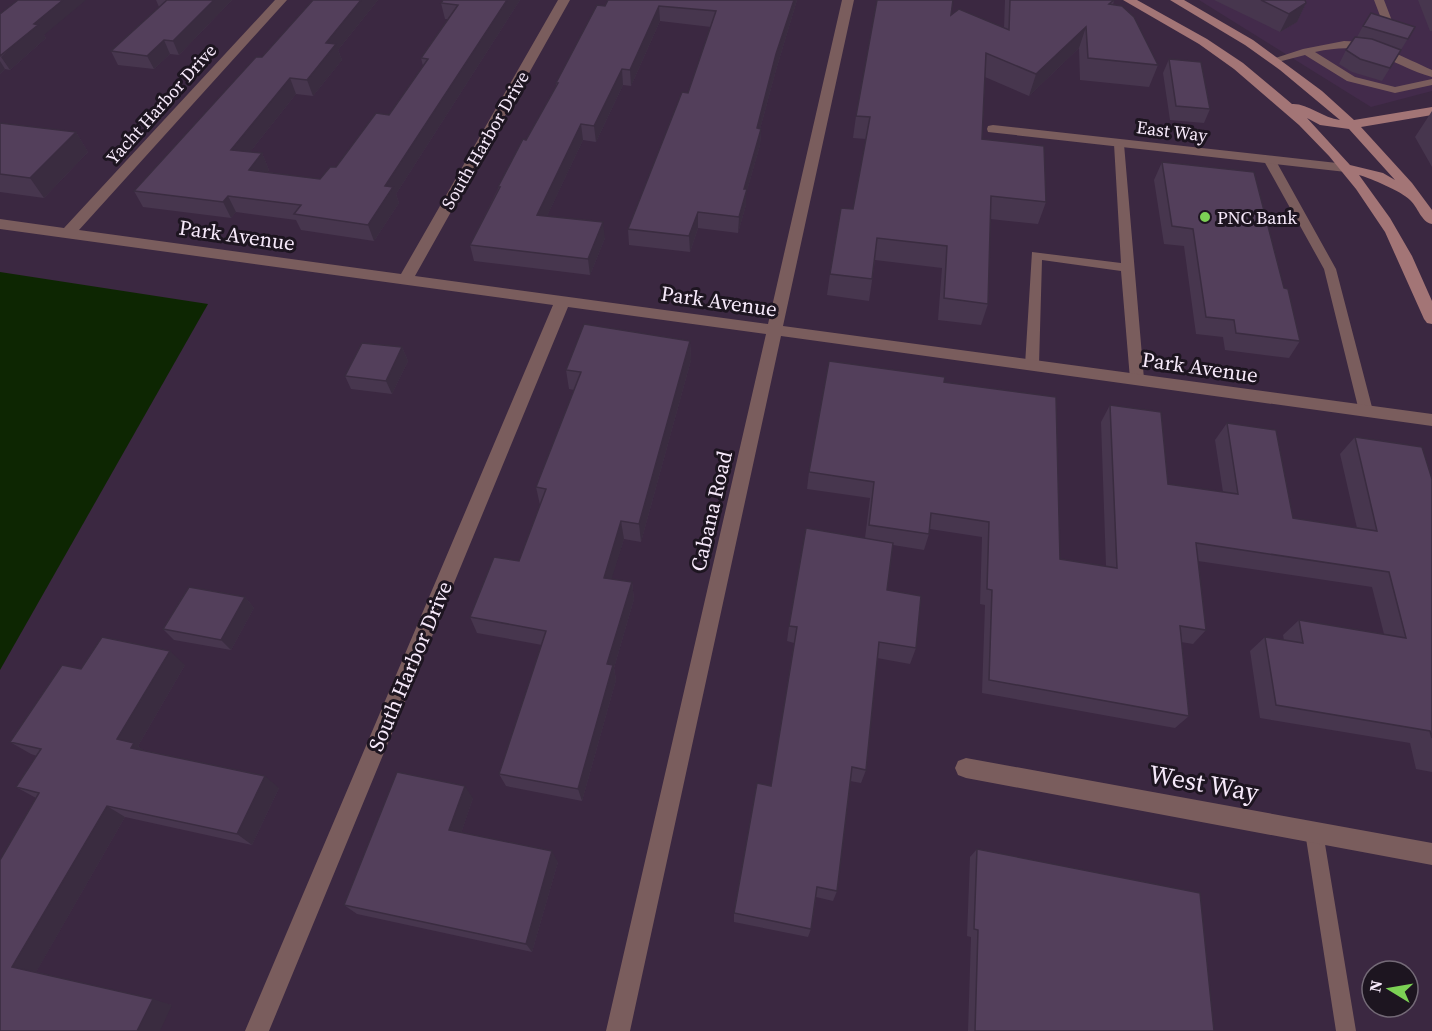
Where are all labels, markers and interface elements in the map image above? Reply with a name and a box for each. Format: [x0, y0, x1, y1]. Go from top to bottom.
street label: Yacht Harbor Drive [100, 38, 222, 170]
street label: South Harbor Drive [435, 66, 535, 214]
street label: East Way [1135, 114, 1210, 148]
place label: PNC Bank [1217, 205, 1297, 230]
marker: PNC Bank [1198, 210, 1212, 224]
street label: Park Avenue [177, 213, 297, 257]
street label: Park Avenue [659, 279, 779, 323]
street label: Park Avenue [1140, 345, 1260, 389]
street label: Cabana Road [683, 448, 739, 574]
street label: South Harbor Drive [361, 577, 459, 755]
street label: West Way [1146, 756, 1262, 810]
north arrow [1360, 959, 1420, 1019]
text: N [1363, 978, 1387, 994]

